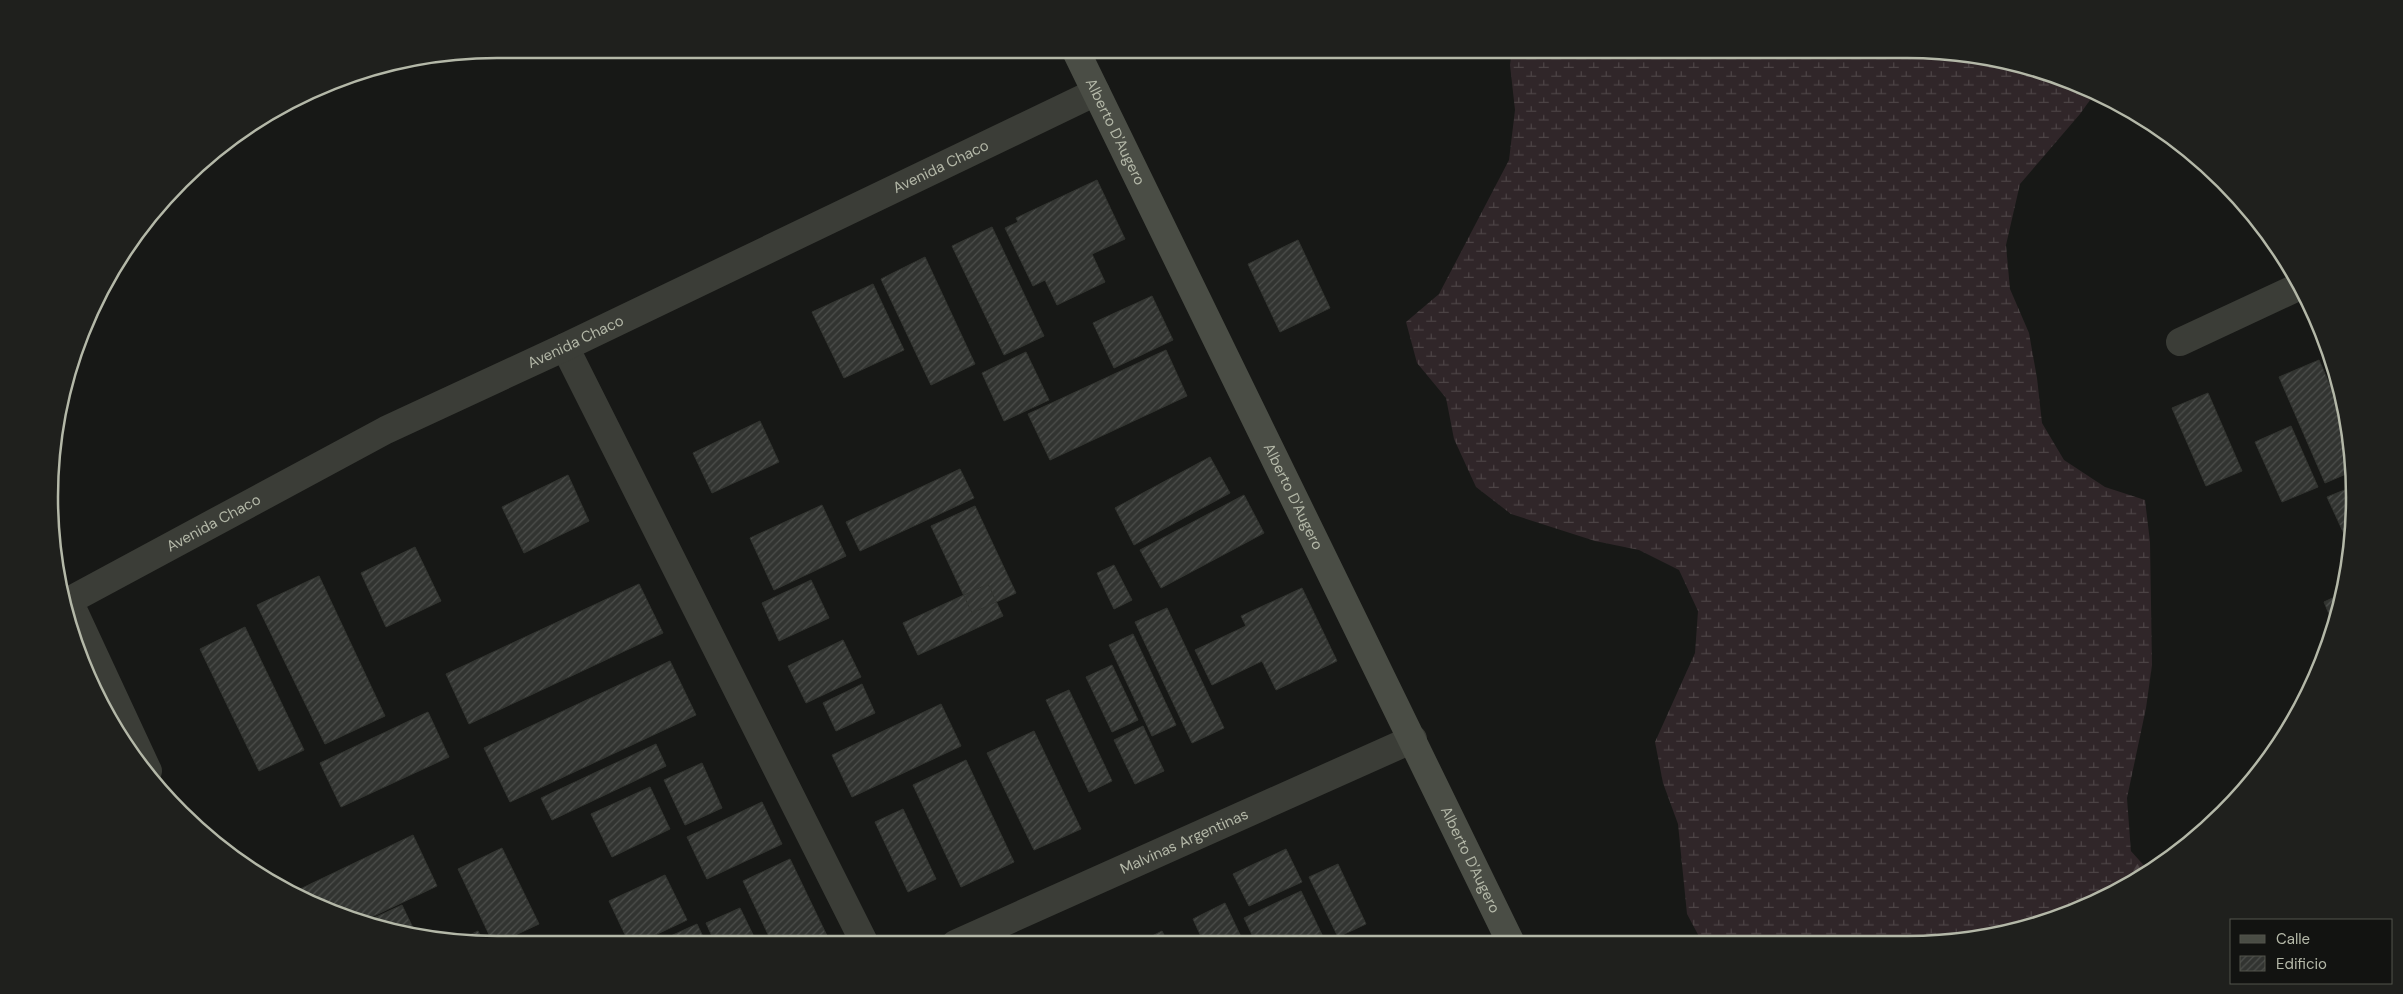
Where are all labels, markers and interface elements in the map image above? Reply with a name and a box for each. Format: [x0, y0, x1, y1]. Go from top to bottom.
street label: Alberto D'Augero [1081, 75, 1150, 188]
street label: Avenida Chaco [889, 135, 992, 198]
street label: Avenida Chaco [524, 310, 627, 373]
street label: Alberto D'Augero [1259, 440, 1328, 553]
street label: Avenida Chaco [163, 489, 264, 556]
street label: Alberto D'Augero [1436, 803, 1505, 916]
street label: Malvinas Argentinas [1117, 804, 1251, 879]
legend [2230, 919, 2393, 984]
text: Calle [2276, 929, 2310, 949]
text: Edificio [2276, 954, 2327, 974]

